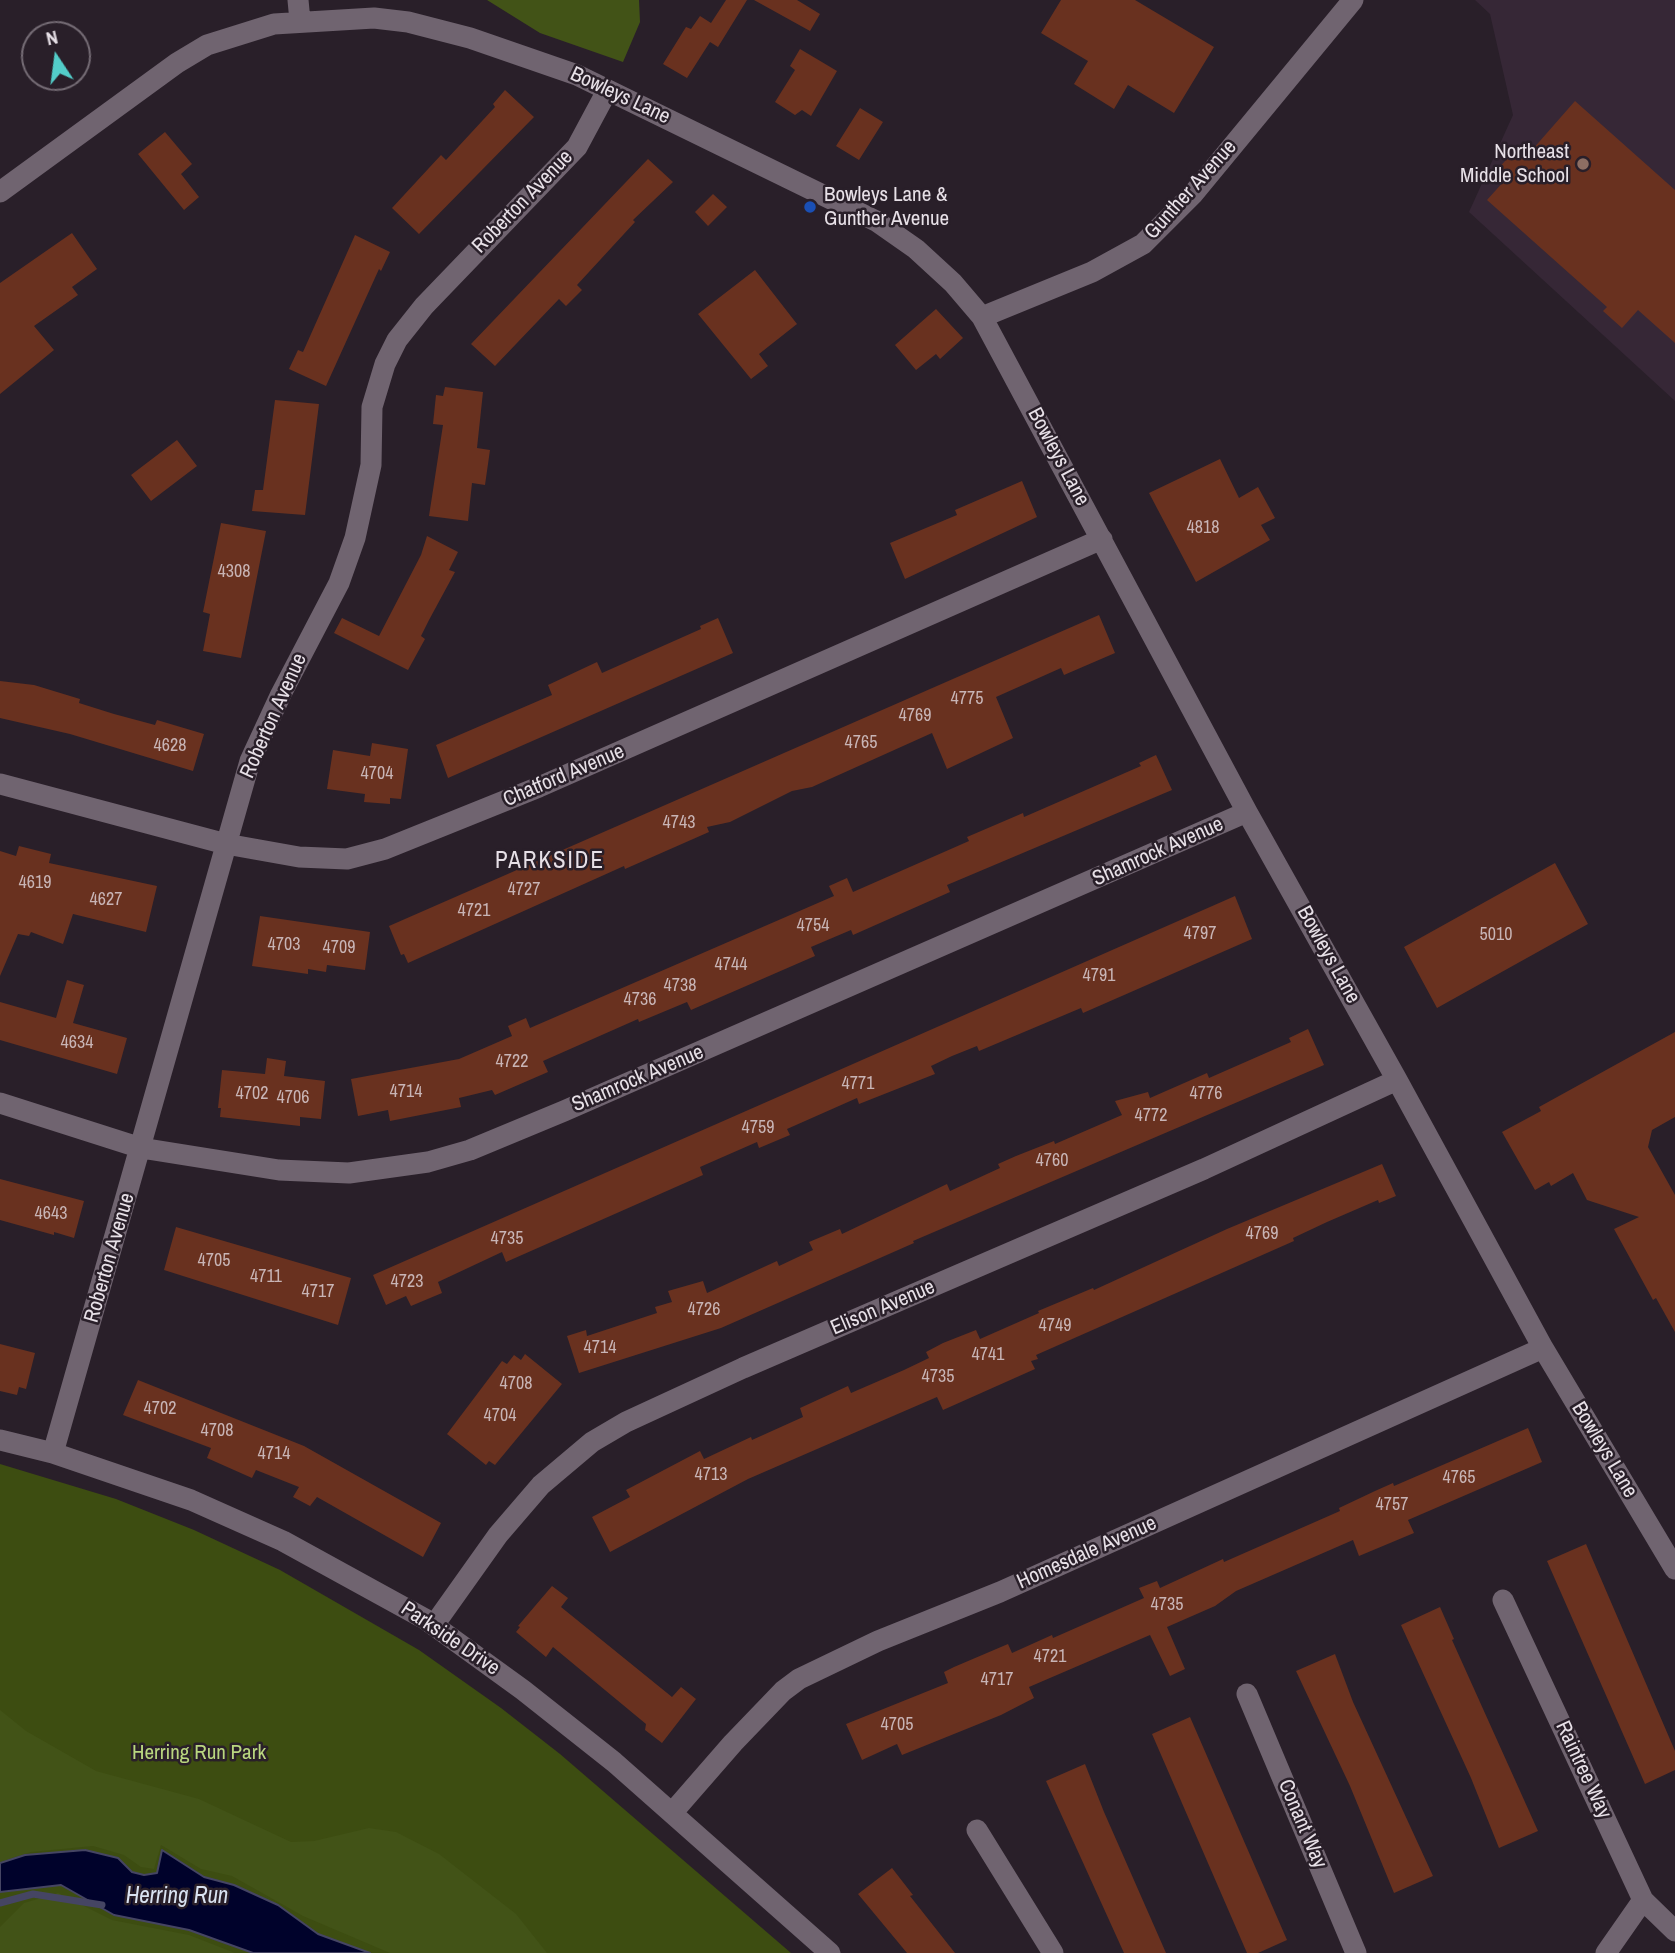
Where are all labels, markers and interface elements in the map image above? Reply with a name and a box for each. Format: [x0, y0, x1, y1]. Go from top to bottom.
north arrow [21, 21, 91, 91]
text: N [43, 24, 60, 51]
street label: Bowleys Lane [566, 62, 674, 130]
street label: Gunther Avenue [1140, 135, 1242, 245]
place label: Northeast Middle School [1460, 139, 1569, 189]
street label: Roberton Avenue [467, 145, 579, 259]
marker: Northeast Middle School [1575, 156, 1591, 172]
place label: Bowleys Lane & Gunther Avenue [824, 182, 949, 232]
marker: Bowleys Lane & Gunther Avenue [802, 199, 818, 215]
street label: Bowleys Lane [1022, 404, 1094, 510]
house number: 4818 [1187, 517, 1219, 539]
house number: 4308 [218, 561, 250, 583]
street label: Roberton Avenue [235, 650, 313, 782]
house number: 4775 [951, 688, 983, 710]
house number: 4769 [899, 705, 931, 727]
house number: 4765 [845, 732, 877, 754]
house number: 4628 [154, 735, 186, 757]
street label: Chatford Avenue [500, 739, 628, 813]
house number: 4704 [361, 763, 393, 785]
house number: 4743 [663, 812, 695, 834]
street label: Shamrock Avenue [1089, 812, 1227, 892]
district label: PARKSIDE [496, 848, 604, 876]
house number: 4619 [19, 872, 51, 894]
house number: 4727 [508, 879, 540, 901]
house number: 4627 [90, 889, 122, 911]
house number: 4721 [458, 900, 490, 922]
street label: Bowleys Lane [1291, 902, 1365, 1008]
house number: 4754 [797, 915, 829, 937]
house number: 4797 [1184, 923, 1216, 945]
house number: 5010 [1480, 924, 1512, 946]
house number: 4703 [268, 934, 300, 956]
house number: 4709 [323, 937, 355, 959]
house number: 4744 [715, 954, 747, 976]
house number: 4791 [1083, 965, 1115, 987]
house number: 4738 [664, 975, 696, 997]
house number: 4736 [624, 989, 656, 1011]
house number: 4634 [61, 1032, 93, 1054]
street label: Shamrock Avenue [568, 1040, 708, 1118]
house number: 4722 [496, 1051, 528, 1073]
house number: 4771 [842, 1073, 874, 1095]
house number: 4714 [390, 1081, 422, 1103]
house number: 4702 [236, 1083, 268, 1105]
house number: 4776 [1190, 1083, 1222, 1105]
house number: 4706 [277, 1087, 309, 1109]
house number: 4772 [1135, 1105, 1167, 1127]
house number: 4759 [742, 1117, 774, 1139]
house number: 4760 [1036, 1150, 1068, 1172]
street label: Roberton Avenue [79, 1190, 141, 1326]
house number: 4643 [35, 1203, 67, 1225]
house number: 4769 [1246, 1223, 1278, 1245]
house number: 4735 [491, 1228, 523, 1250]
house number: 4705 [198, 1250, 230, 1272]
house number: 4711 [250, 1266, 282, 1288]
house number: 4723 [391, 1271, 423, 1293]
street label: Elison Avenue [827, 1275, 939, 1341]
house number: 4717 [302, 1281, 334, 1303]
house number: 4726 [688, 1299, 720, 1321]
house number: 4749 [1039, 1315, 1071, 1337]
house number: 4714 [584, 1337, 616, 1359]
house number: 4741 [972, 1344, 1004, 1366]
house number: 4735 [922, 1366, 954, 1388]
house number: 4708 [500, 1373, 532, 1395]
house number: 4702 [144, 1398, 176, 1420]
street label: Bowleys Lane [1566, 1398, 1642, 1502]
house number: 4704 [484, 1405, 516, 1427]
house number: 4708 [201, 1420, 233, 1442]
house number: 4714 [258, 1443, 290, 1465]
house number: 4713 [695, 1464, 727, 1486]
house number: 4765 [1443, 1467, 1475, 1489]
house number: 4757 [1376, 1494, 1408, 1516]
street label: Homesdale Avenue [1013, 1511, 1161, 1595]
house number: 4735 [1151, 1594, 1183, 1616]
street label: Parkside Drive [396, 1597, 504, 1681]
house number: 4721 [1034, 1646, 1066, 1668]
house number: 4717 [981, 1669, 1013, 1691]
house number: 4705 [881, 1714, 913, 1736]
street label: Raintree Way [1549, 1717, 1617, 1823]
park label: Herring Run Park [132, 1740, 266, 1766]
street label: Conant Way [1272, 1776, 1332, 1872]
water label: Herring Run [126, 1883, 228, 1911]

